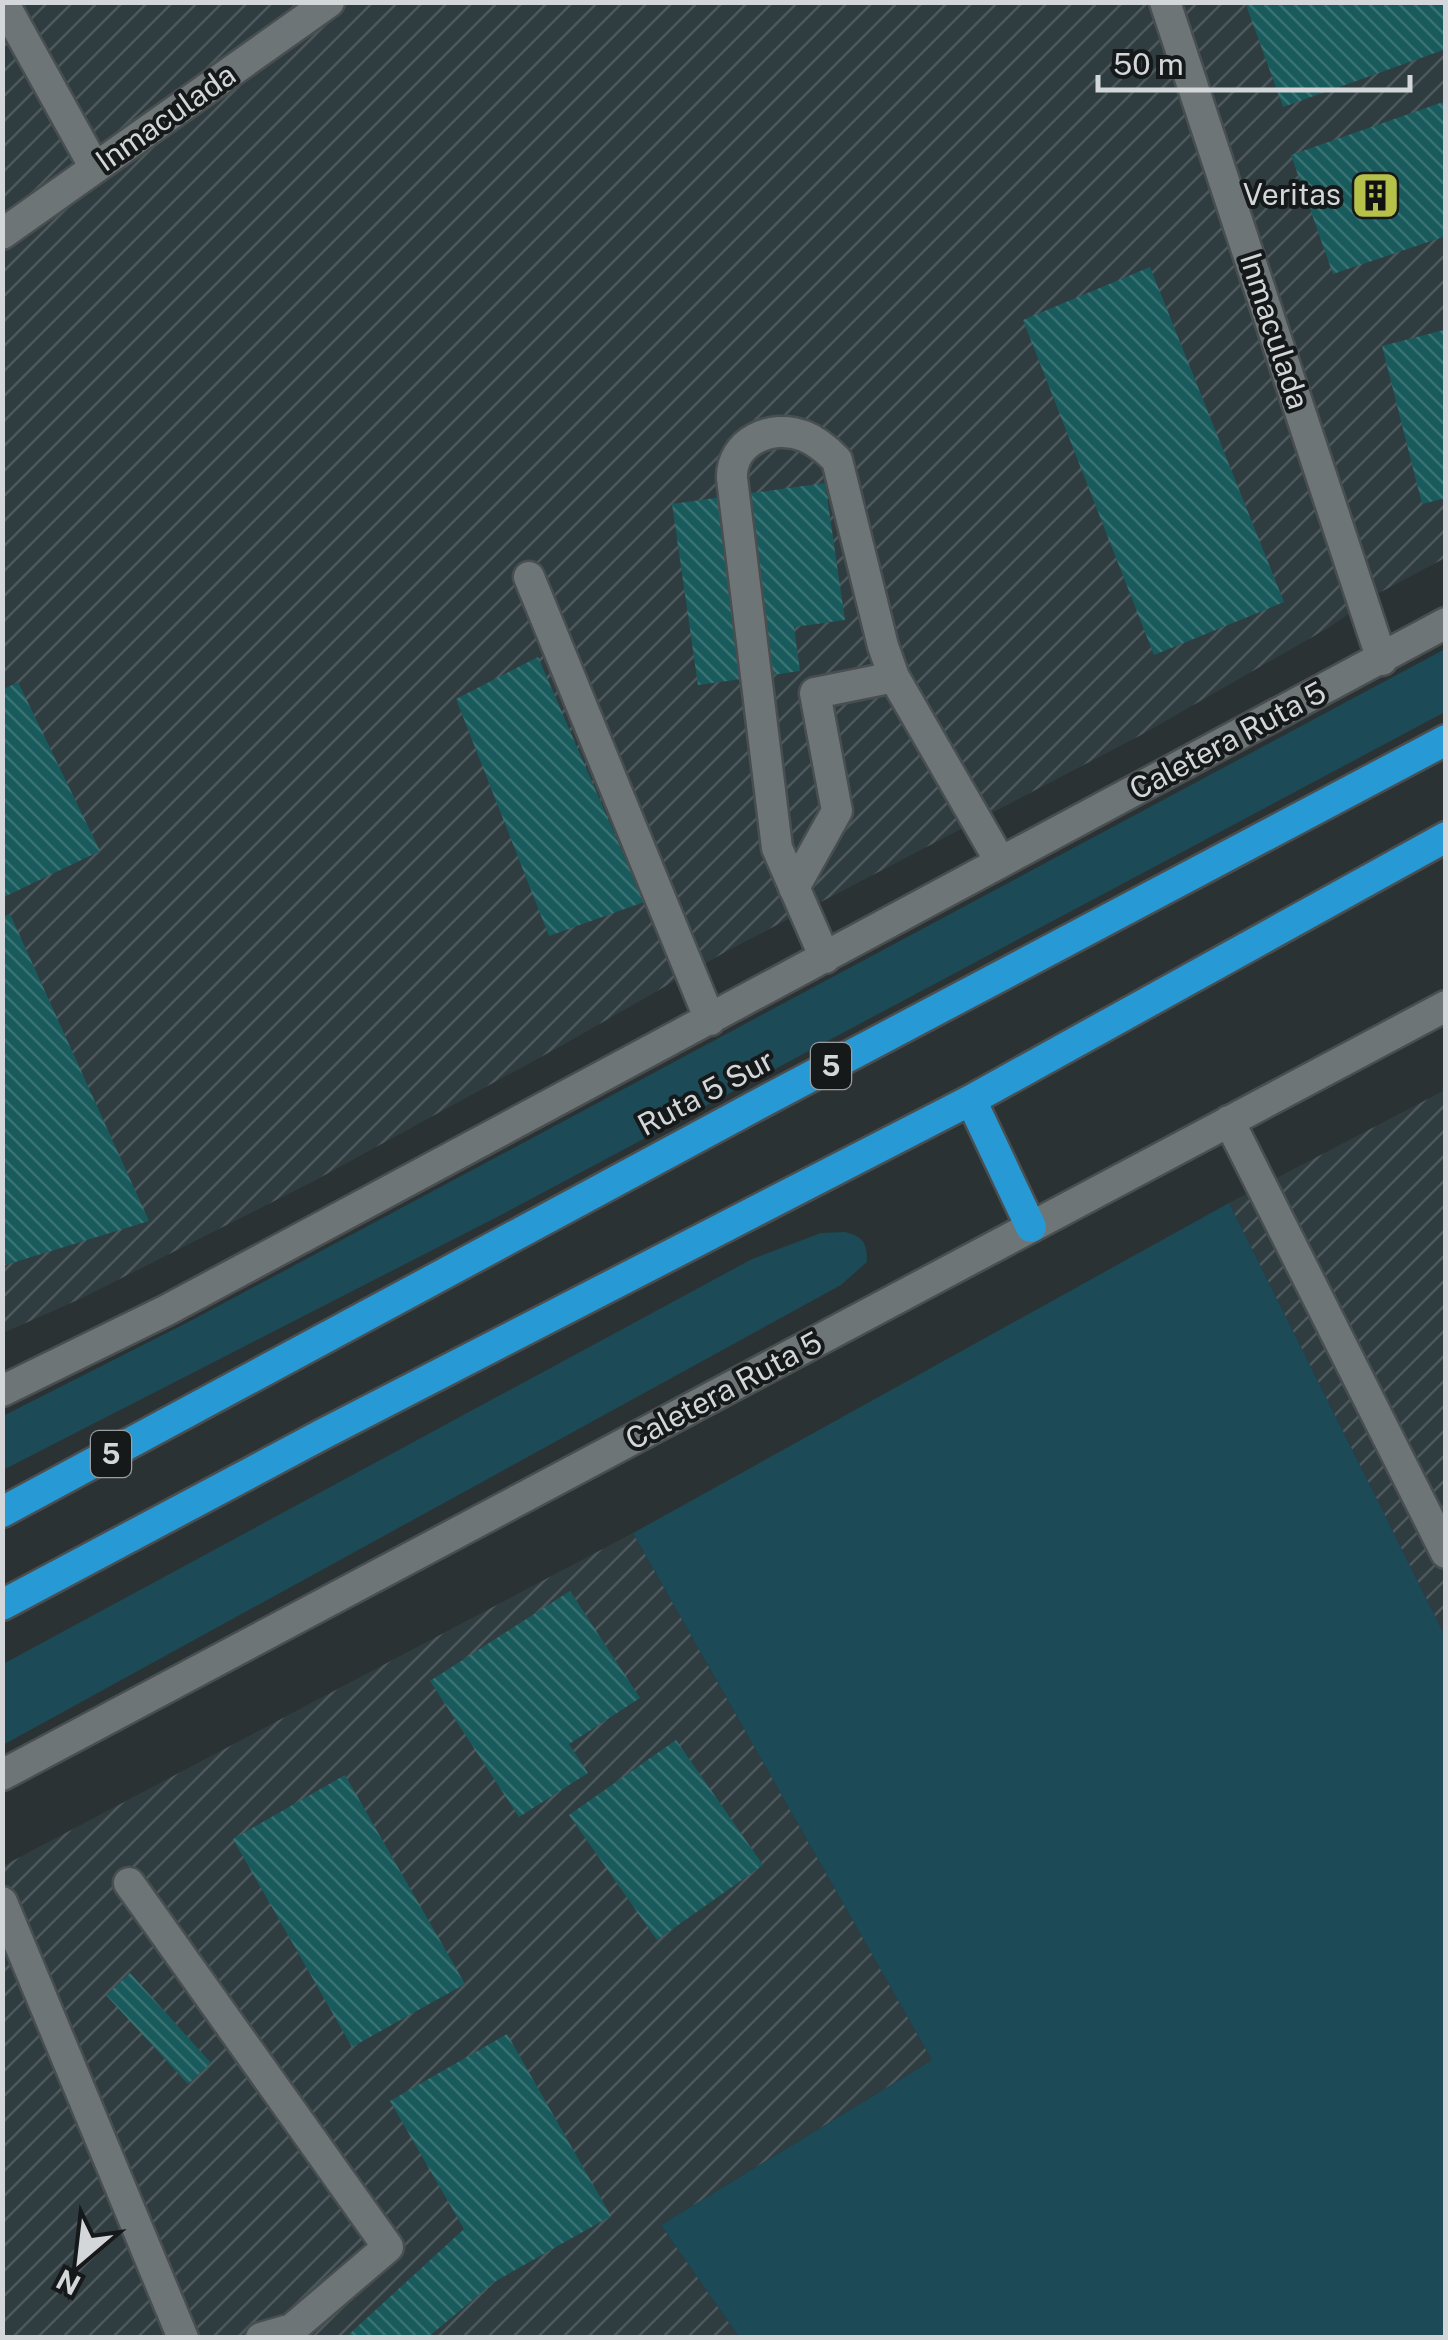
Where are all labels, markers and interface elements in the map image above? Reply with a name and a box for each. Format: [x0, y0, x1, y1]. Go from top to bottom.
scale bar [1098, 30, 1410, 92]
text: 50 m [1113, 46, 1184, 82]
street label: Inmaculada [89, 56, 242, 178]
building icon: Veritas [1350, 169, 1402, 221]
place label: Veritas [1243, 176, 1341, 212]
street label: Inmaculada [1233, 248, 1317, 413]
street label: Caletera Ruta 5 [1123, 673, 1332, 807]
street label: Ruta 5 Sur [631, 1041, 780, 1143]
road number: 5 [811, 1043, 851, 1089]
street label: Caletera Ruta 5 [619, 1323, 828, 1457]
road number: 5 [91, 1431, 131, 1477]
north arrow [30, 2210, 130, 2310]
text: N [51, 2263, 85, 2302]

